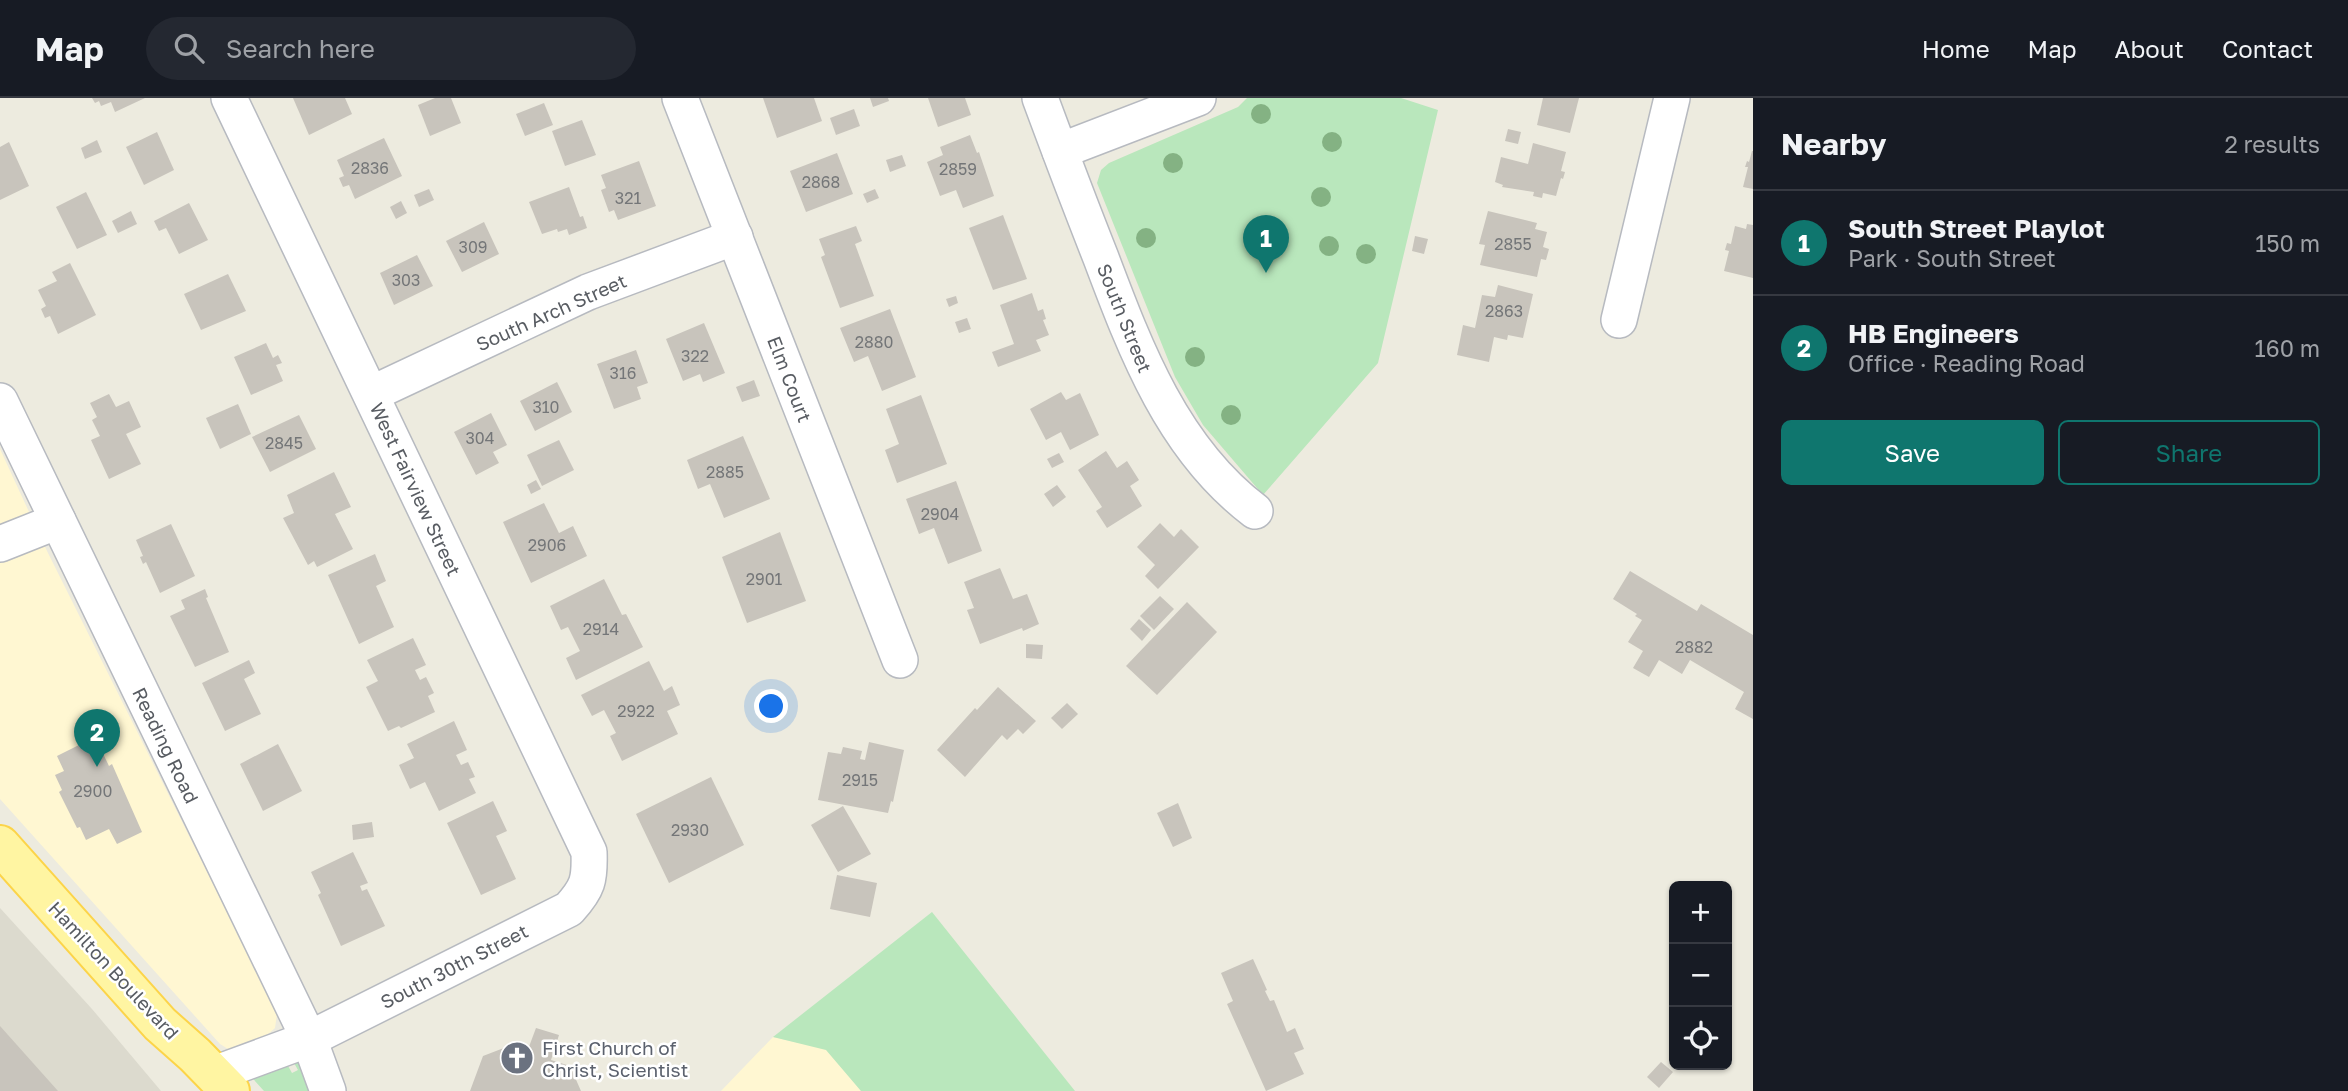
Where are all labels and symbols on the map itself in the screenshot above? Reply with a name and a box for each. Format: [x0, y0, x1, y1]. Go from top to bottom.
house number: 2836 [351, 158, 389, 178]
house number: 2859 [939, 159, 977, 179]
house number: 2868 [802, 172, 840, 192]
house number: 321 [615, 188, 641, 208]
pin: 1 [1243, 215, 1289, 273]
house number: 2855 [1494, 234, 1532, 254]
house number: 309 [459, 237, 487, 257]
street label: South Street [1093, 260, 1157, 376]
street label: South Arch Street [472, 269, 630, 355]
house number: 303 [392, 270, 420, 290]
house number: 2863 [1485, 301, 1523, 321]
house number: 2880 [855, 332, 893, 352]
street label: Elm Court [763, 333, 817, 425]
house number: 322 [681, 346, 709, 366]
house number: 316 [610, 363, 636, 383]
house number: 310 [532, 397, 560, 417]
street label: West Fairview Street [366, 399, 466, 579]
house number: 304 [465, 428, 495, 448]
house number: 2845 [265, 433, 303, 453]
house number: 2885 [706, 462, 744, 482]
house number: 2904 [921, 504, 959, 524]
house number: 2906 [528, 535, 566, 555]
house number: 2901 [746, 569, 783, 589]
house number: 2914 [583, 619, 619, 639]
house number: 2882 [1675, 637, 1713, 657]
street label: Reading Road [128, 683, 204, 807]
your location [754, 689, 788, 723]
house number: 2922 [617, 701, 655, 721]
pin: 2 [74, 709, 120, 767]
house number: 2915 [842, 770, 878, 790]
house number: 2900 [74, 781, 112, 801]
house number: 2930 [671, 820, 709, 840]
street label: Hamilton Boulevard [44, 896, 184, 1044]
street label: South 30th Street [376, 919, 532, 1013]
place label: First Church of Christ, Scientist [542, 1036, 688, 1081]
church icon: First Church of Christ, Scientist [498, 1039, 536, 1077]

